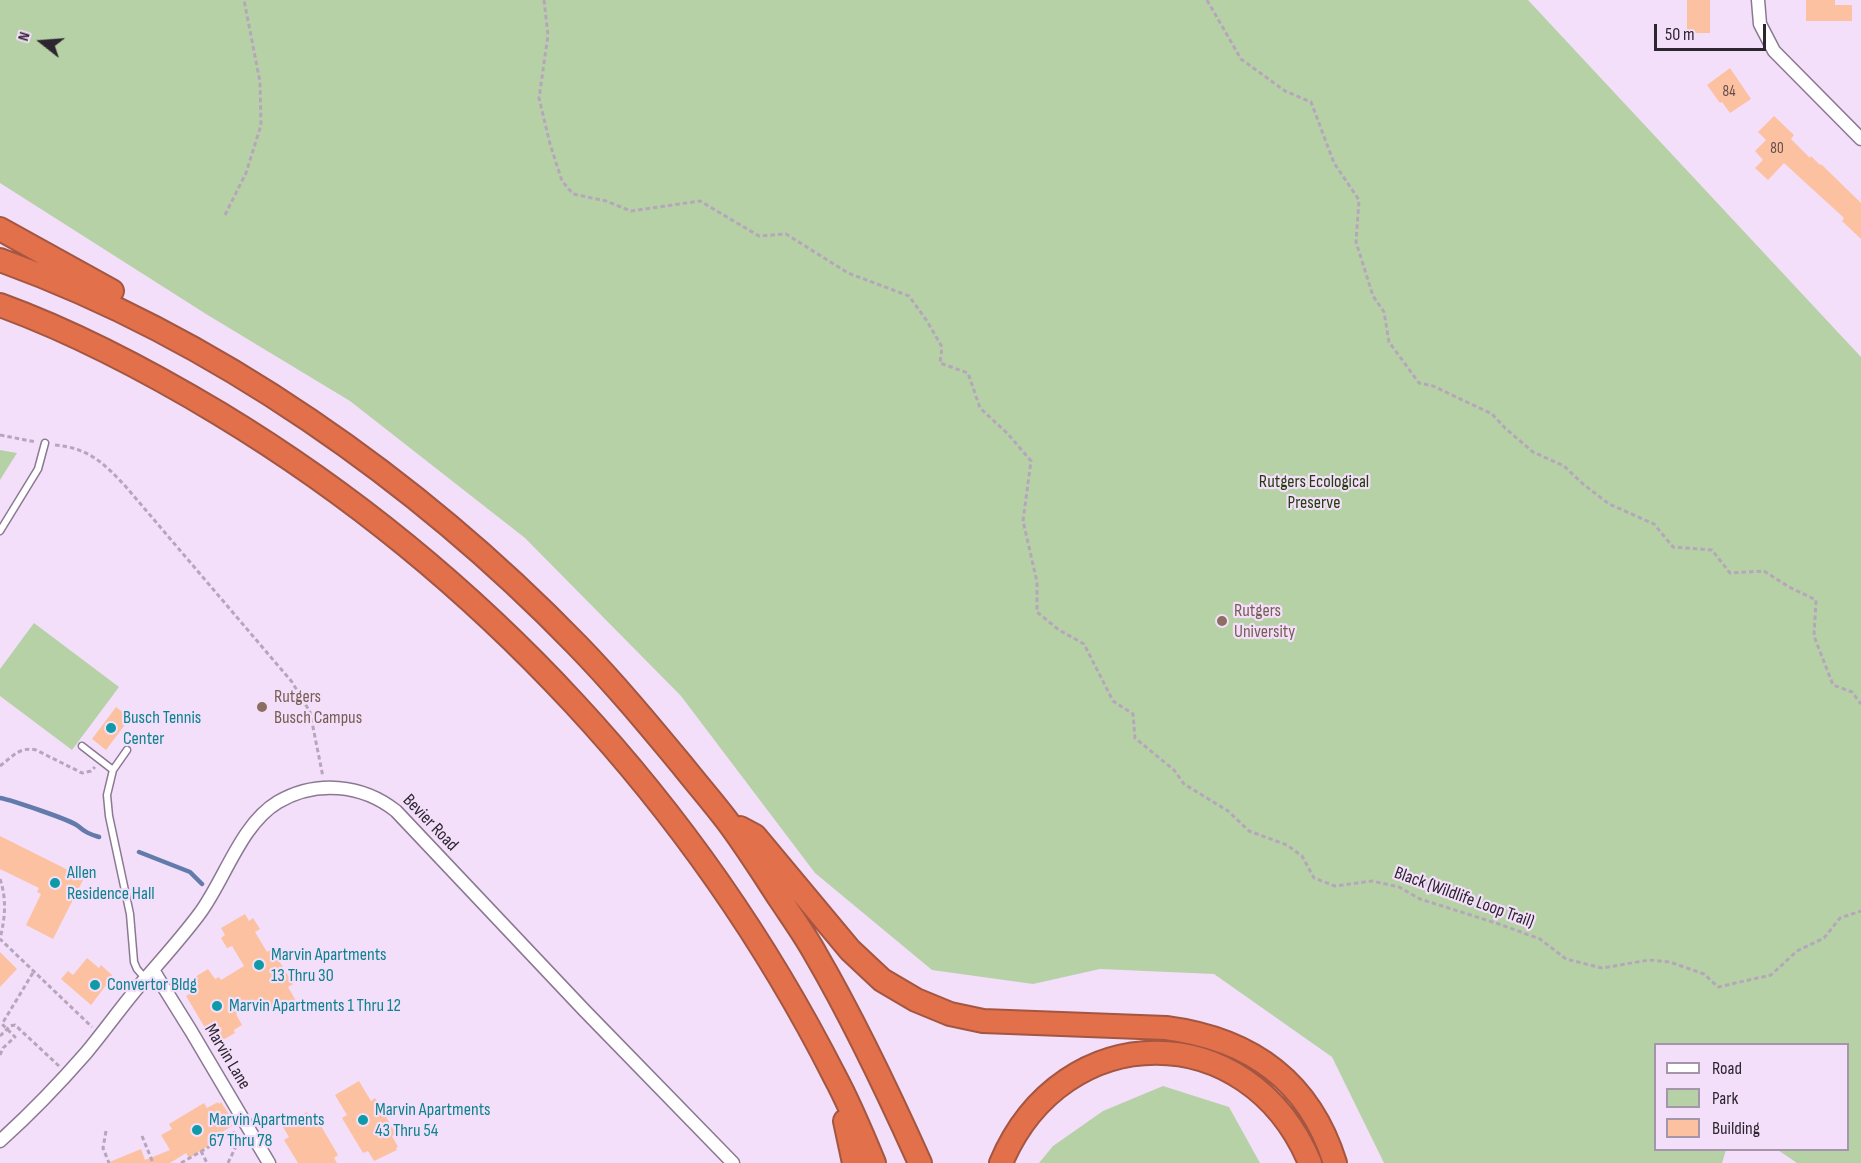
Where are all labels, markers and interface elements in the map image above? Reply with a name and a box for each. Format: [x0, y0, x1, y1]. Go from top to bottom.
north arrow [12, 12, 72, 72]
scale bar [1657, 12, 1770, 50]
text: 50 m [1665, 24, 1695, 45]
text: N [14, 30, 35, 43]
house number: 84 [1722, 83, 1736, 101]
house number: 80 [1770, 140, 1784, 158]
park label: Rutgers Ecological Preserve [1259, 471, 1369, 514]
place label: Rutgers University [1234, 600, 1295, 642]
marker: Rutgers University [1215, 614, 1229, 628]
place label: Rutgers Busch Campus [274, 686, 362, 728]
marker: Rutgers Busch Campus [255, 700, 269, 714]
place label: Busch Tennis Center [123, 707, 201, 750]
marker: Busch Tennis Center [104, 721, 118, 735]
street label: Bevier Road [398, 790, 462, 856]
place label: Allen Residence Hall [67, 862, 155, 904]
street label: Black (Wildlife Loop Trail) [1391, 863, 1537, 933]
marker: Allen Residence Hall [48, 876, 62, 890]
place label: Marvin Apartments 13 Thru 30 [271, 944, 387, 986]
marker: Marvin Apartments 13 Thru 30 [252, 958, 266, 972]
place label: Convertor Bldg [107, 974, 197, 996]
marker: Convertor Bldg [88, 978, 102, 992]
place label: Marvin Apartments 1 Thru 12 [229, 995, 401, 1017]
marker: Marvin Apartments 1 Thru 12 [210, 999, 224, 1013]
street label: Marvin Lane [199, 1020, 255, 1094]
legend [1654, 1043, 1849, 1151]
text: Road [1712, 1058, 1742, 1079]
text: Park [1712, 1088, 1738, 1109]
place label: Marvin Apartments 43 Thru 54 [375, 1099, 491, 1142]
place label: Marvin Apartments 67 Thru 78 [209, 1109, 325, 1152]
marker: Marvin Apartments 43 Thru 54 [356, 1113, 370, 1127]
text: Building [1712, 1118, 1760, 1139]
marker: Marvin Apartments 67 Thru 78 [190, 1123, 204, 1137]

